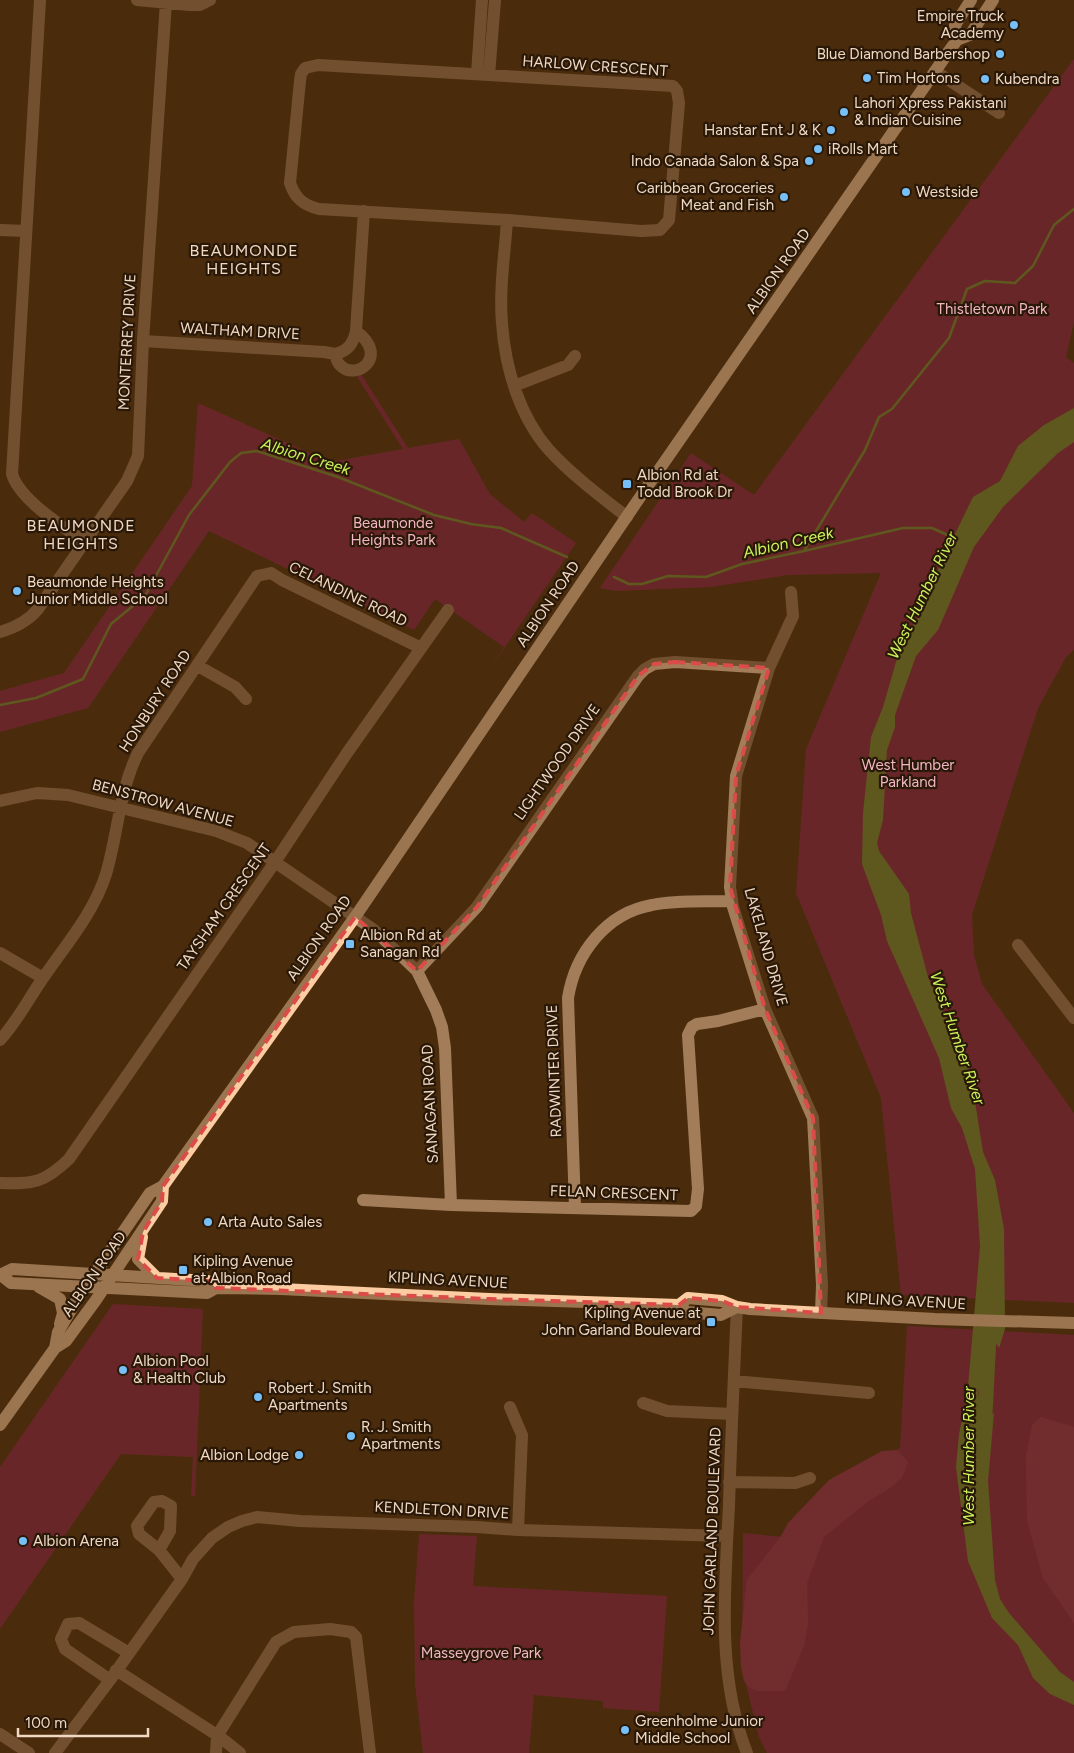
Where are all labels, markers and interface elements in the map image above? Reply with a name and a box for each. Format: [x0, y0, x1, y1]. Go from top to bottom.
place label: Empire Truck Academy [917, 7, 1005, 42]
marker: Empire Truck Academy [1008, 19, 1020, 31]
place label: Blue Diamond Barbershop [817, 45, 990, 63]
marker: Blue Diamond Barbershop [994, 48, 1006, 60]
street label: HARLOW CRESCENT [522, 52, 669, 80]
place label: Tim Hortons [877, 69, 960, 87]
place label: Kubendra [995, 70, 1059, 88]
marker: Tim Hortons [861, 72, 873, 84]
marker: Kubendra [979, 73, 991, 85]
place label: Lahori Xpress Pakistani & Indian Cuisine [854, 94, 1007, 129]
marker: Lahori Xpress Pakistani & Indian Cuisine [838, 106, 850, 118]
place label: Hanstar Ent J & K [704, 121, 822, 139]
marker: Hanstar Ent J & K [825, 124, 837, 136]
place label: iRolls Mart [828, 140, 898, 158]
marker: iRolls Mart [812, 143, 824, 155]
place label: Indo Canada Salon & Spa [631, 152, 799, 170]
marker: Indo Canada Salon & Spa [803, 155, 815, 167]
place label: Caribbean Groceries Meat and Fish [636, 179, 774, 214]
place label: Westside [916, 183, 978, 201]
marker: Westside [900, 186, 912, 198]
marker: Caribbean Groceries Meat and Fish [778, 191, 790, 203]
street label: ALBION ROAD [742, 225, 814, 317]
district label: BEAUMONDE HEIGHTS [189, 241, 299, 278]
street label: MONTERREY DRIVE [114, 273, 140, 411]
park label: Thistletown Park [937, 300, 1048, 318]
street label: WALTHAM DRIVE [180, 319, 300, 343]
water label: Albion Creek [258, 434, 354, 479]
place label: Albion Rd at Todd Brook Dr [637, 466, 732, 501]
marker: Albion Rd at Todd Brook Dr [621, 478, 633, 490]
park label: Beaumonde Heights Park [350, 514, 436, 549]
district label: BEAUMONDE HEIGHTS [26, 516, 136, 553]
water label: Albion Creek [740, 523, 836, 562]
water label: West Humber River [883, 528, 962, 662]
street label: CELANDINE ROAD [286, 558, 410, 630]
street label: ALBION ROAD [513, 558, 583, 650]
place label: Beaumonde Heights Junior Middle School [27, 573, 168, 608]
marker: Beaumonde Heights Junior Middle School [11, 585, 23, 597]
street label: HONBURY ROAD [115, 647, 195, 755]
street label: LIGHTWOOD DRIVE [510, 700, 604, 824]
park label: West Humber Parkland [862, 756, 954, 791]
street label: BENSTROW AVENUE [90, 775, 236, 831]
street label: TAYSHAM CRESCENT [173, 839, 275, 974]
street label: LAKELAND DRIVE [740, 886, 792, 1008]
street label: ALBION ROAD [283, 892, 355, 984]
place label: Albion Rd at Sanagan Rd [360, 926, 442, 961]
marker: Albion Rd at Sanagan Rd [344, 938, 356, 950]
water label: West Humber River [926, 969, 989, 1108]
street label: RADWINTER DRIVE [543, 1004, 565, 1138]
street label: SANAGAN ROAD [418, 1044, 442, 1164]
street label: FELAN CRESCENT [550, 1182, 679, 1204]
place label: Arta Auto Sales [218, 1213, 322, 1231]
marker: Arta Auto Sales [202, 1216, 214, 1228]
street label: ALBION ROAD [58, 1228, 130, 1320]
place label: Kipling Avenue at Albion Road [193, 1252, 293, 1287]
marker: Kipling Avenue at Albion Road [177, 1264, 189, 1276]
street label: KIPLING AVENUE [387, 1268, 509, 1292]
street label: KIPLING AVENUE [845, 1289, 967, 1313]
place label: Kipling Avenue at John Garland Boulevard [542, 1304, 701, 1339]
marker: Kipling Avenue at John Garland Boulevard [705, 1316, 717, 1328]
place label: Albion Pool & Health Club [133, 1352, 226, 1387]
marker: Albion Pool & Health Club [117, 1364, 129, 1376]
place label: Robert J. Smith Apartments [268, 1379, 372, 1414]
water label: West Humber River [959, 1386, 978, 1526]
marker: Robert J. Smith Apartments [252, 1391, 264, 1403]
place label: R. J. Smith Apartments [361, 1418, 440, 1453]
street label: JOHN GARLAND BOULEVARD [699, 1427, 725, 1635]
marker: R. J. Smith Apartments [345, 1430, 357, 1442]
place label: Albion Lodge [200, 1446, 289, 1464]
marker: Albion Lodge [293, 1449, 305, 1461]
street label: KENDLETON DRIVE [374, 1497, 510, 1523]
place label: Albion Arena [33, 1532, 119, 1550]
marker: Albion Arena [17, 1535, 29, 1547]
park label: Masseygrove Park [421, 1644, 542, 1662]
scale bar [18, 1706, 148, 1738]
place label: Greenholme Junior Middle School [635, 1712, 763, 1747]
text: 100 m [25, 1714, 67, 1732]
marker: Greenholme Junior Middle School [619, 1724, 631, 1736]

